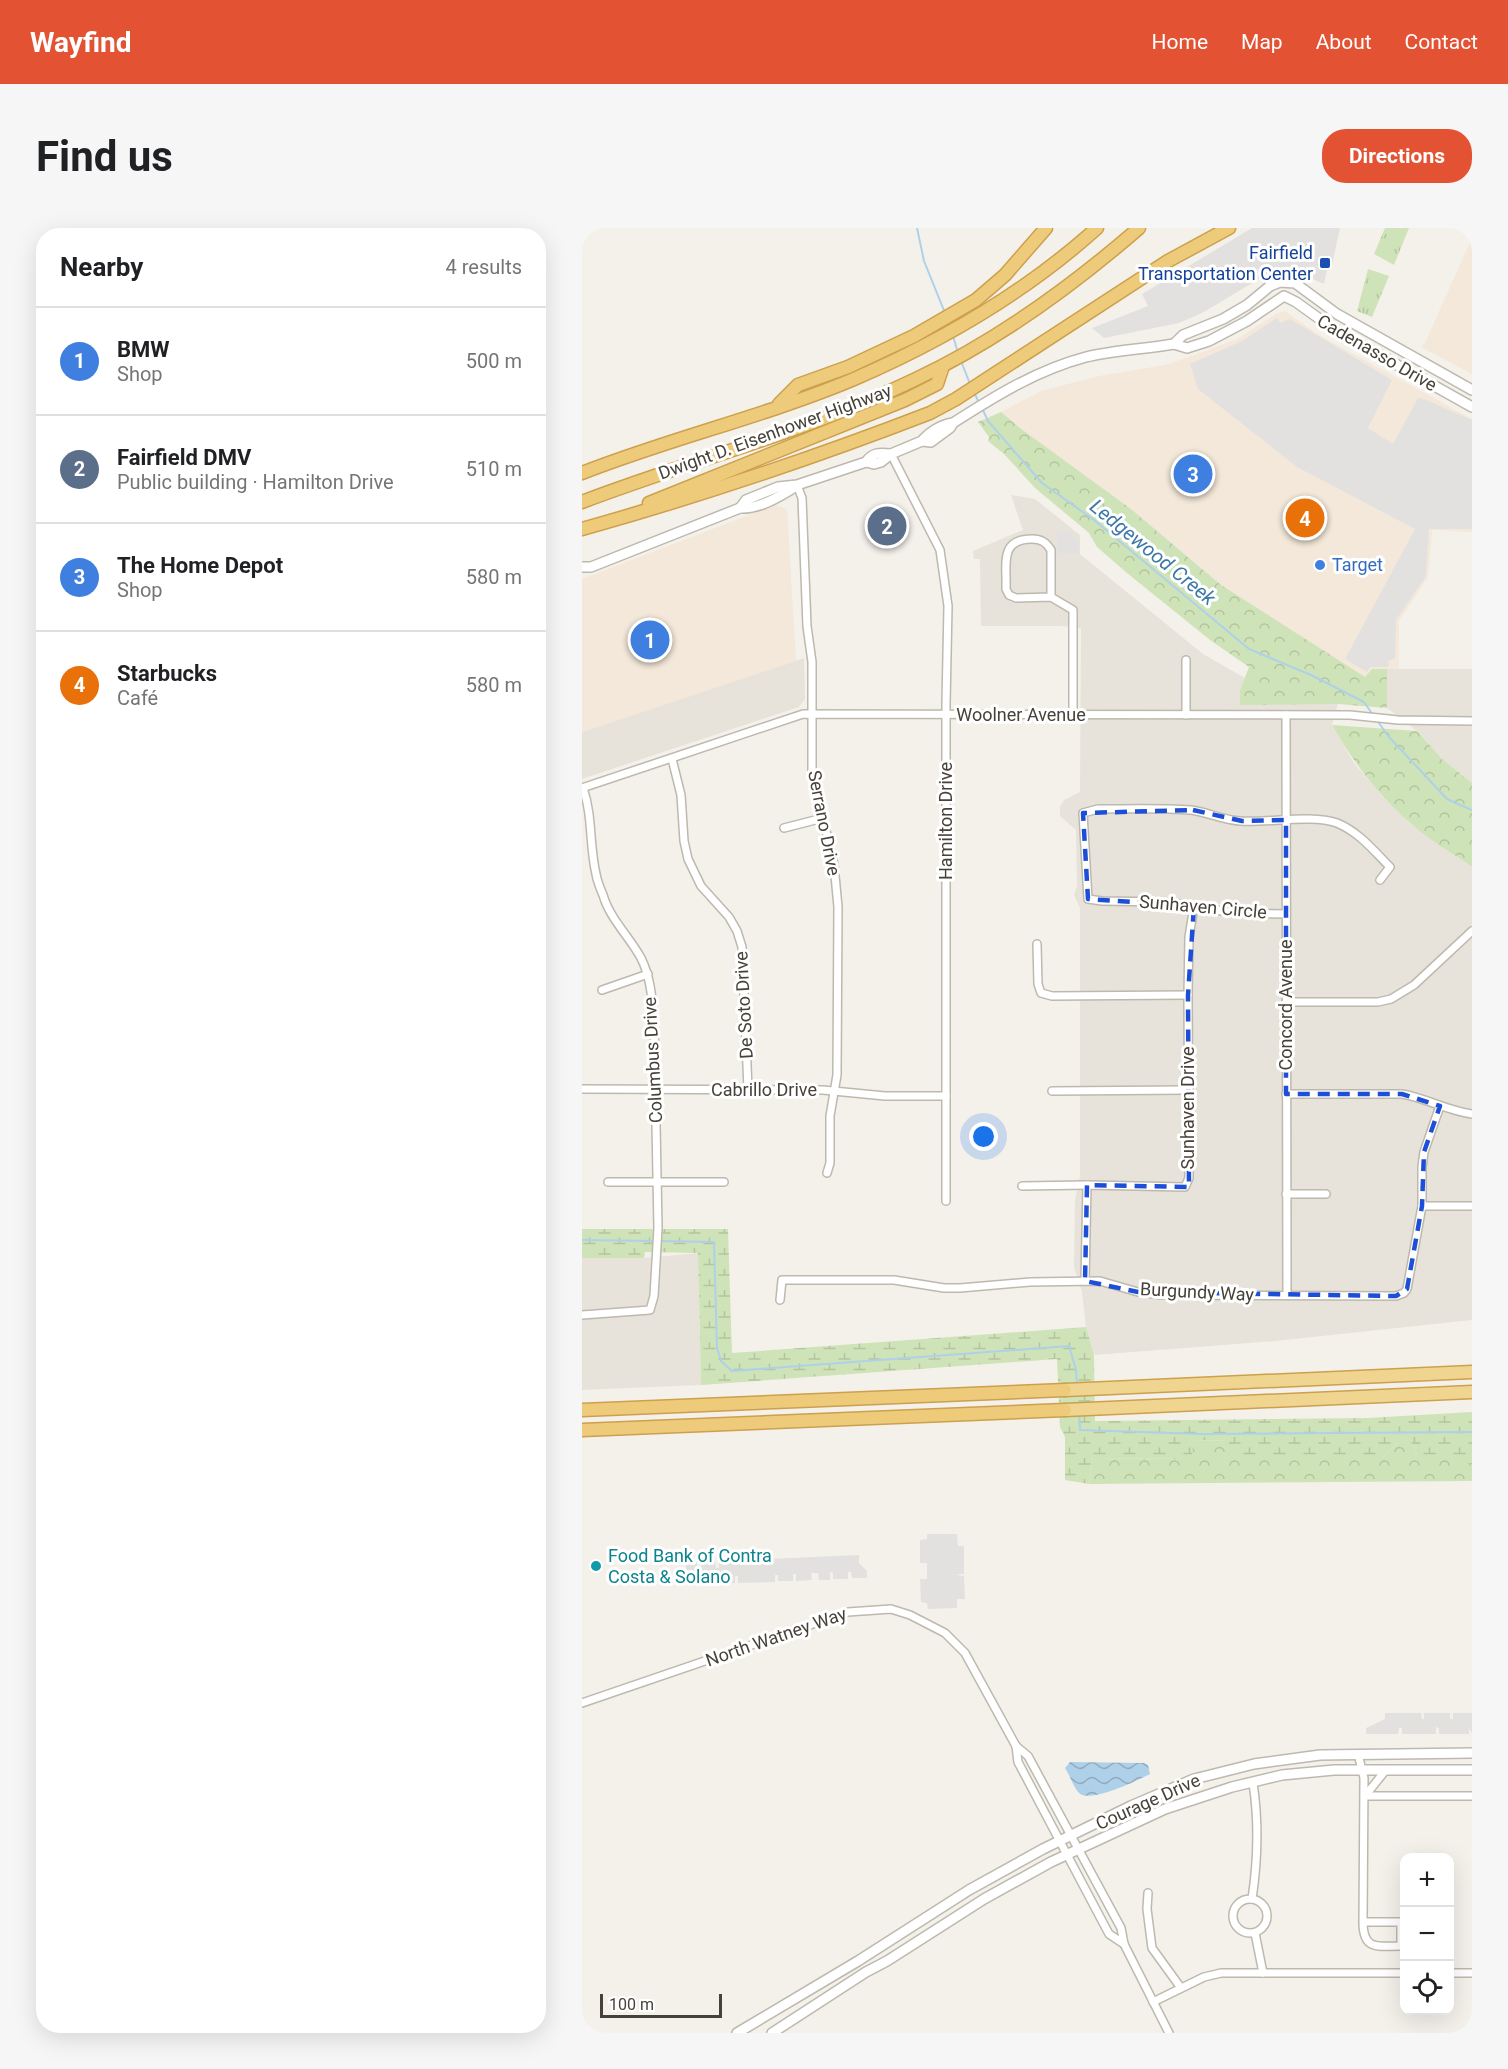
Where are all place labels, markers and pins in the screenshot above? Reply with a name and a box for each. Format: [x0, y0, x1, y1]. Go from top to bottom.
place label: Fairfield Transportation Center [1138, 242, 1313, 284]
marker: Fairfield Transportation Center [1318, 256, 1332, 270]
pin: 3 [1174, 452, 1212, 496]
pin: 4 [1286, 496, 1324, 540]
pin: 2 [868, 504, 906, 548]
place label: Target [1332, 554, 1383, 575]
marker: Target [1313, 558, 1327, 572]
pin: 1 [630, 618, 670, 662]
place label: Food Bank of Contra Costa & Solano [608, 1545, 772, 1587]
marker: Food Bank of Contra Costa & Solano [589, 1559, 603, 1573]

